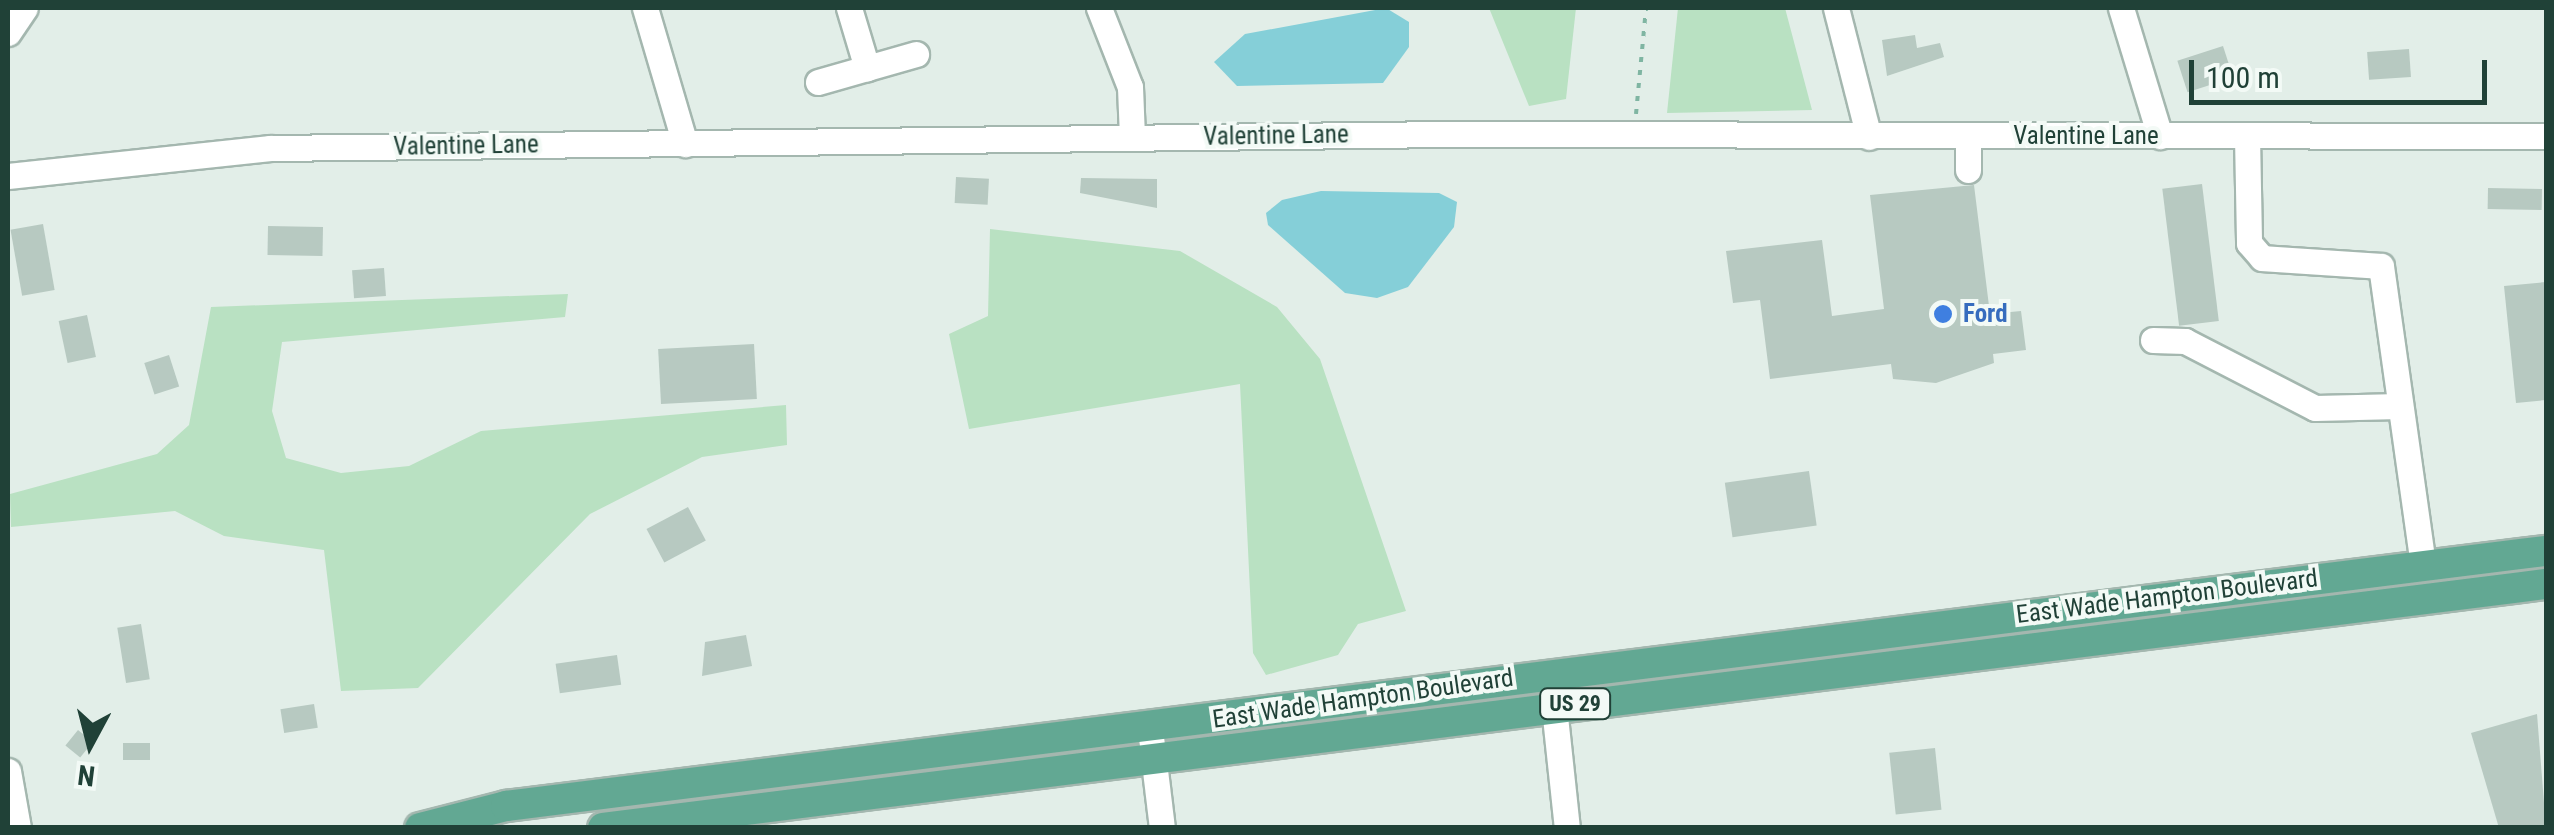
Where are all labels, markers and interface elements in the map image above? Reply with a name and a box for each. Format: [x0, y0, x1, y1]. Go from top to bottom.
scale bar [2194, 40, 2492, 102]
text: 100 m [2206, 60, 2280, 95]
street label: Valentine Lane [1203, 120, 1349, 152]
street label: Valentine Lane [2013, 121, 2159, 151]
street label: Valentine Lane [393, 130, 539, 162]
place label: Ford [1963, 299, 2008, 329]
marker: Ford [1932, 303, 1954, 325]
street label: East Wade Hampton Boulevard [2015, 564, 2319, 630]
street label: East Wade Hampton Boulevard [1211, 663, 1515, 735]
road number: US 29 [1538, 687, 1612, 721]
north arrow [40, 695, 140, 795]
text: N [76, 758, 97, 793]

